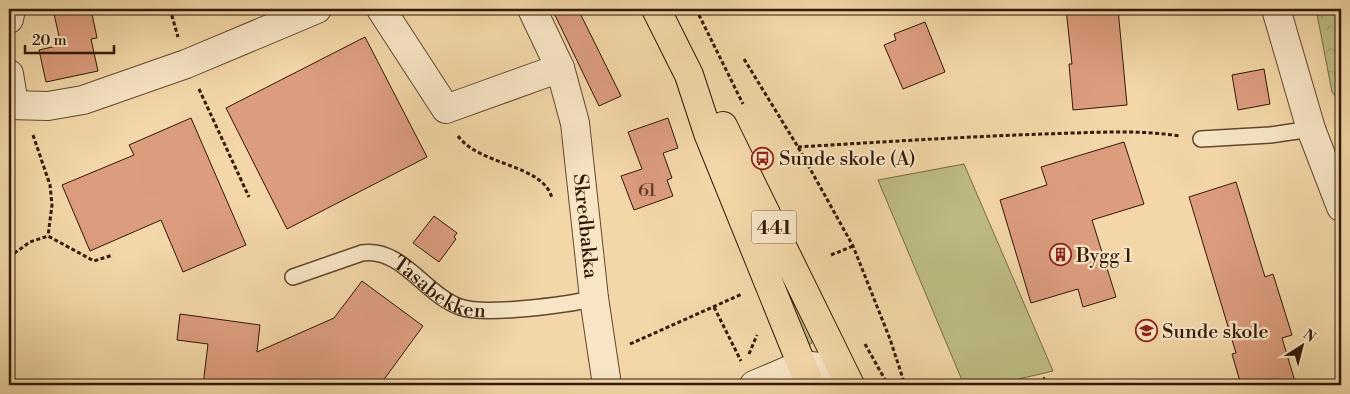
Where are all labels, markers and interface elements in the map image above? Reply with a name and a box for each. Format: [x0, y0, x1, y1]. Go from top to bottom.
scale bar [25, 22, 114, 54]
text: 20 m [32, 31, 67, 50]
bus stop icon: Sunde skole (A) [751, 146, 775, 170]
place label: Sunde skole (A) [779, 147, 916, 172]
street label: Skredbakka [567, 173, 603, 281]
house number: 61 [638, 179, 656, 202]
road number: 441 [752, 210, 796, 243]
building icon: Bygg 1 [1048, 243, 1072, 267]
place label: Bygg 1 [1075, 244, 1133, 269]
street label: Tasabekken [388, 251, 486, 324]
school or university icon: Sunde skole [1134, 319, 1158, 343]
place label: Sunde skole [1162, 320, 1269, 345]
north arrow [1278, 322, 1328, 372]
text: N [1299, 326, 1319, 347]

